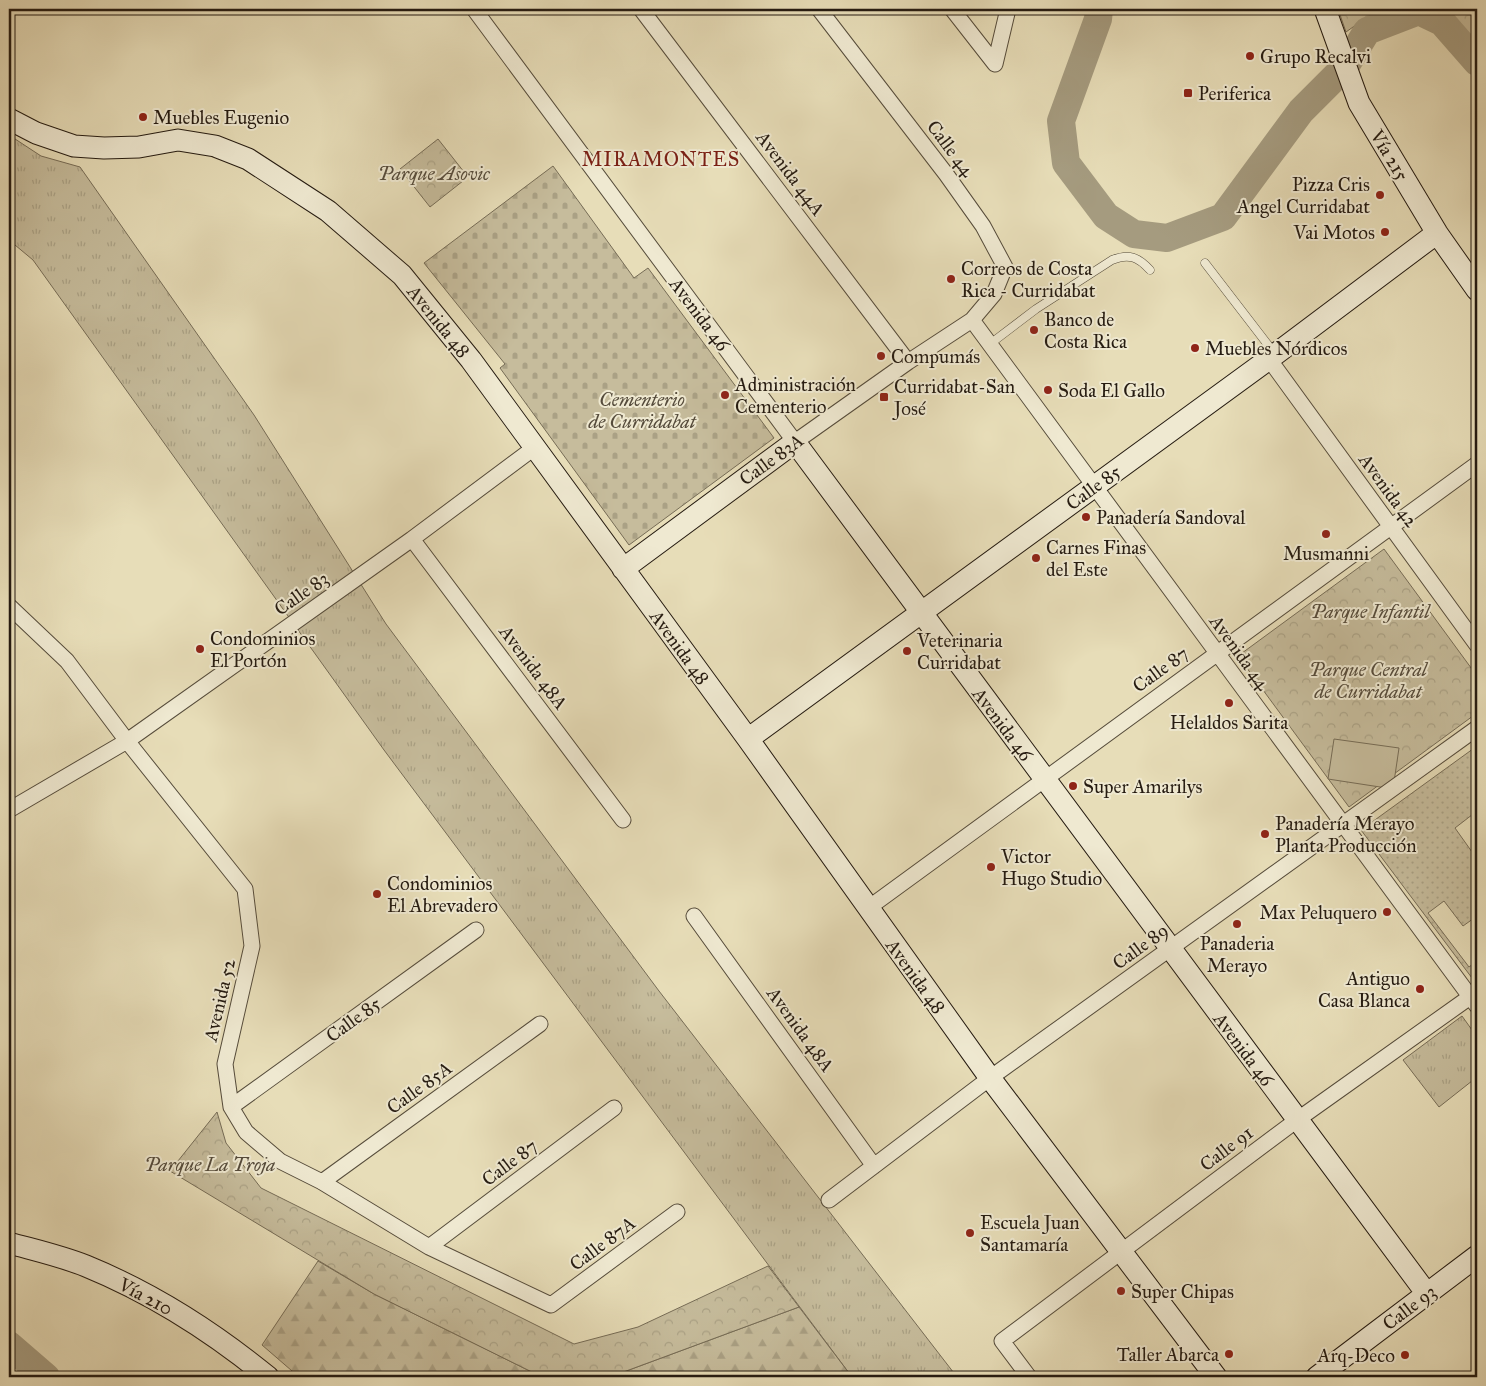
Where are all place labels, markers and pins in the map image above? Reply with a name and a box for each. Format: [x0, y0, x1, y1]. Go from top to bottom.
place label: Grupo Recalvi [1260, 45, 1371, 68]
marker: Grupo Recalvi [1244, 50, 1256, 62]
place label: Periferica [1198, 82, 1272, 105]
marker: Periferica [1182, 87, 1194, 99]
place label: Muebles Eugenio [153, 106, 289, 130]
marker: Muebles Eugenio [137, 111, 149, 123]
place label: Pizza Cris Angel Curridabat [1236, 173, 1370, 219]
marker: Pizza Cris Angel Curridabat [1374, 189, 1386, 201]
place label: Vai Motos [1292, 221, 1375, 244]
marker: Vai Motos [1379, 226, 1391, 238]
place label: Correos de Costa Rica - Curridabat [961, 257, 1096, 302]
marker: Correos de Costa Rica - Curridabat [945, 273, 957, 285]
place label: Banco de Costa Rica [1044, 308, 1128, 353]
marker: Banco de Costa Rica [1028, 324, 1040, 336]
place label: Muebles Nórdicos [1205, 337, 1347, 360]
marker: Muebles Nórdicos [1189, 342, 1201, 354]
place label: Compumás [891, 345, 980, 368]
marker: Compumás [875, 350, 887, 362]
place label: Administración Cementerio [734, 373, 856, 418]
place label: Curridabat-San José [892, 375, 1015, 421]
place label: Soda El Gallo [1058, 379, 1165, 402]
marker: Soda El Gallo [1042, 384, 1054, 396]
marker: Administración Cementerio [719, 389, 731, 401]
marker: Curridabat-San José [878, 391, 890, 403]
place label: Panadería Sandoval [1096, 506, 1246, 529]
marker: Panadería Sandoval [1080, 511, 1092, 523]
marker: Musmanni [1320, 528, 1332, 540]
place label: Carnes Finas del Este [1046, 536, 1146, 581]
place label: Musmanni [1283, 542, 1369, 565]
marker: Carnes Finas del Este [1030, 552, 1042, 564]
place label: Condominios El Portón [210, 627, 315, 672]
place label: Veterinaria Curridabat [916, 629, 1003, 674]
marker: Condominios El Portón [194, 643, 206, 655]
marker: Veterinaria Curridabat [901, 645, 913, 657]
marker: Helaldos Sarita [1223, 697, 1235, 709]
place label: Helaldos Sarita [1170, 711, 1289, 734]
place label: Super Amarilys [1083, 775, 1203, 798]
marker: Super Amarilys [1067, 780, 1079, 792]
place label: Panadería Merayo Planta Producción [1275, 812, 1416, 857]
marker: Panadería Merayo Planta Producción [1259, 828, 1271, 840]
place label: Victor Hugo Studio [1000, 845, 1102, 891]
marker: Victor Hugo Studio [985, 861, 997, 873]
place label: Condominios El Abrevadero [387, 872, 498, 917]
marker: Condominios El Abrevadero [371, 888, 383, 900]
place label: Max Peluquero [1259, 901, 1377, 925]
marker: Max Peluquero [1381, 906, 1393, 918]
marker: Panaderia Merayo [1231, 918, 1243, 930]
place label: Panaderia Merayo [1200, 932, 1275, 977]
place label: Antiguo Casa Blanca [1318, 967, 1411, 1012]
marker: Antiguo Casa Blanca [1414, 983, 1426, 995]
place label: Escuela Juan Santamaría [980, 1211, 1080, 1256]
marker: Escuela Juan Santamaría [964, 1227, 976, 1239]
place label: Super Chipas [1131, 1280, 1234, 1303]
marker: Super Chipas [1115, 1285, 1127, 1297]
place label: Taller Abarca [1117, 1343, 1220, 1366]
place label: Arq-Deco [1317, 1344, 1395, 1368]
marker: Taller Abarca [1223, 1348, 1235, 1360]
marker: Arq-Deco [1399, 1349, 1411, 1361]

